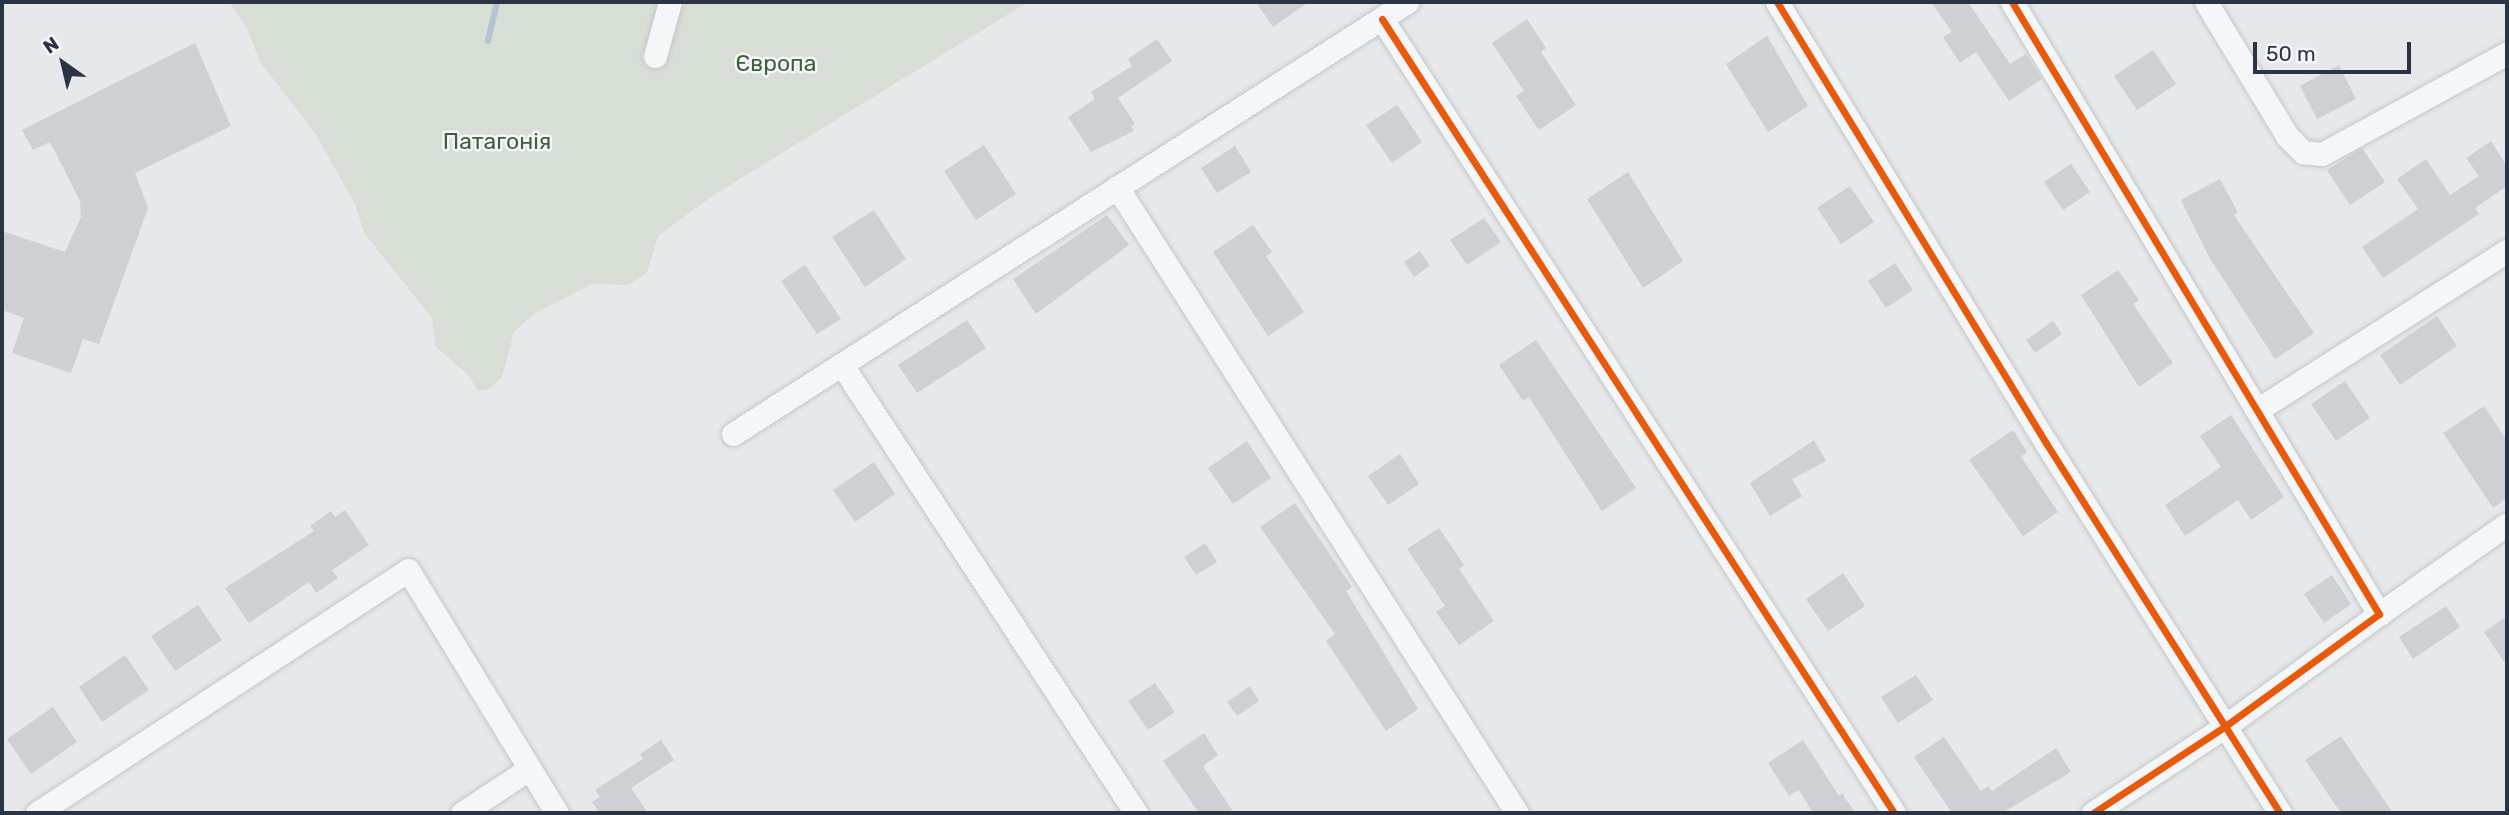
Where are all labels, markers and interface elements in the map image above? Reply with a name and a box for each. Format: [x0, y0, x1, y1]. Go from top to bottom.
north arrow [28, 28, 98, 98]
scale bar [2257, 28, 2414, 72]
text: N [39, 32, 63, 59]
text: 50 m [2266, 41, 2316, 66]
park label: Європа [736, 49, 816, 77]
park label: Патагонія [443, 127, 551, 155]

